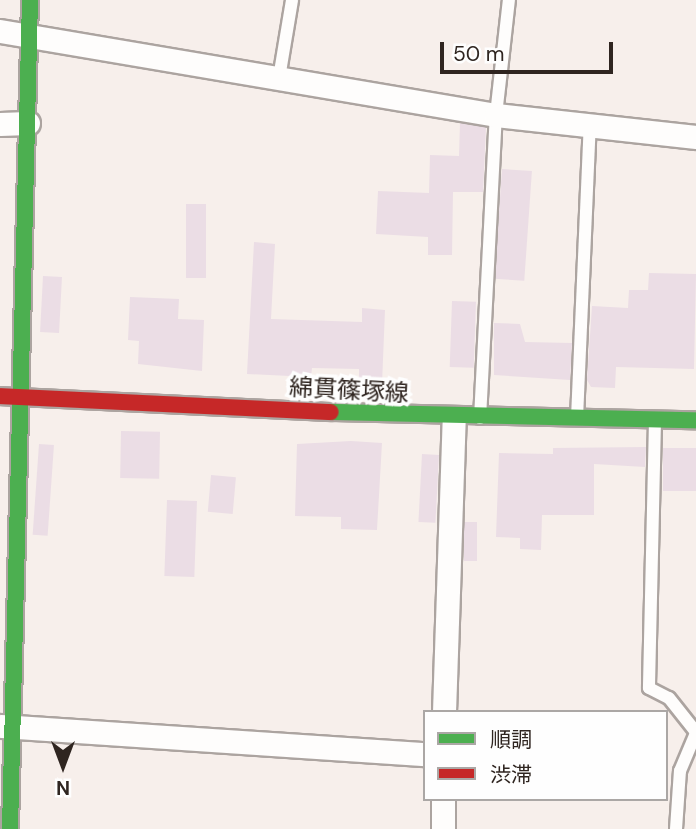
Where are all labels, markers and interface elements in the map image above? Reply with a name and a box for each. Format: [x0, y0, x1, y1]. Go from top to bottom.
scale bar [444, 28, 617, 72]
text: 50 m [453, 40, 504, 68]
street label: 綿貫篠塚線 [288, 372, 410, 408]
legend [423, 710, 668, 801]
text: 順調 [490, 726, 532, 754]
north arrow [28, 731, 98, 801]
text: 渋滞 [490, 761, 532, 789]
text: N [56, 775, 70, 800]

